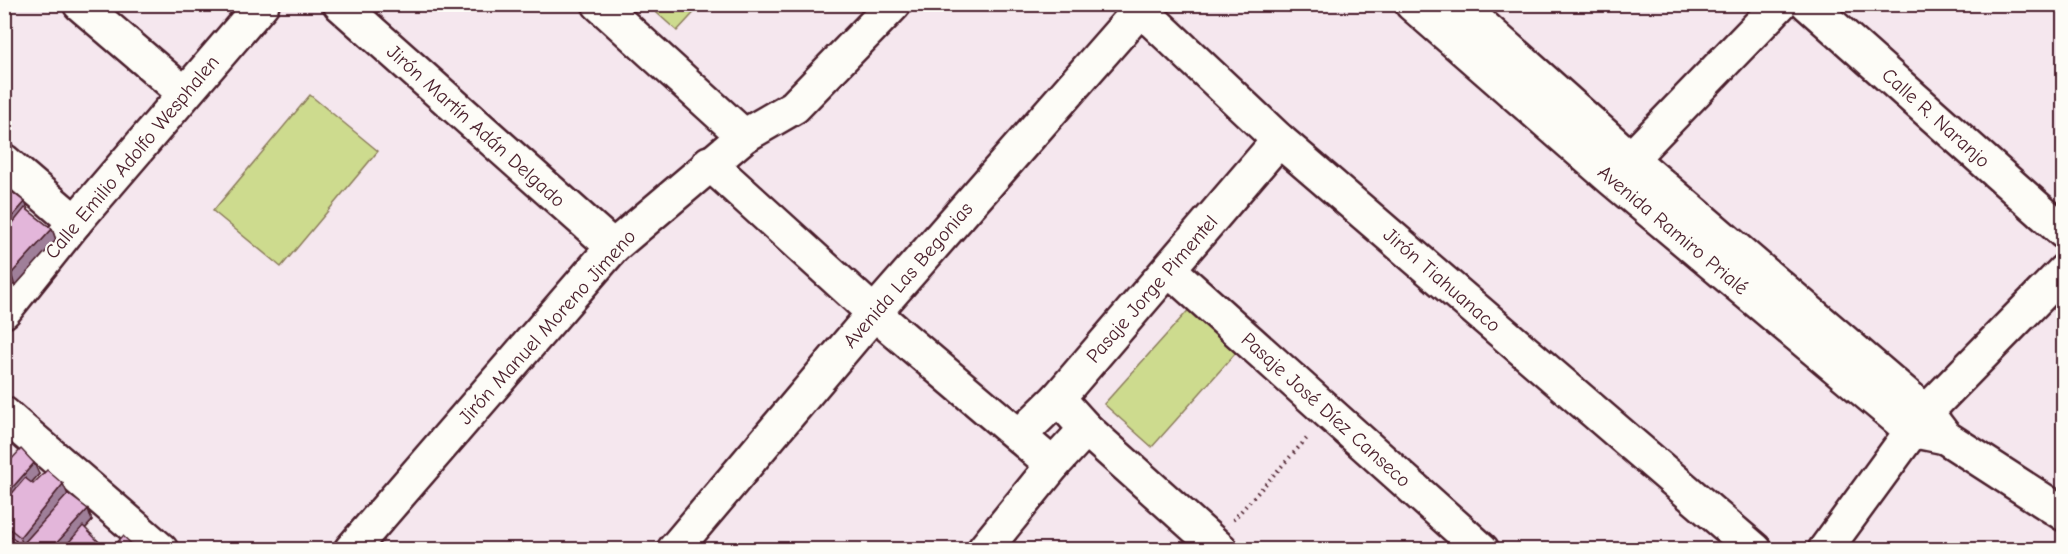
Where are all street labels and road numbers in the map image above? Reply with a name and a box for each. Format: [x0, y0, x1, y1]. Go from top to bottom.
street label: Jirón Martín Adán Delgado [382, 40, 570, 212]
street label: Calle Emilio Adolfo Wesphalen [40, 51, 224, 263]
street label: Calle R. Naranjo [1877, 63, 1995, 173]
street label: Avenida Ramiro Prialé [1593, 160, 1753, 300]
street label: Avenida Las Begonias [838, 197, 978, 353]
street label: Pasaje Jorge Pimentel [1082, 211, 1222, 367]
street label: Jirón Tiahuanaco [1379, 223, 1505, 337]
street label: Jirón Manuel Moreno Jimeno [454, 225, 640, 429]
street label: Pasaje José Díez Canseco [1237, 328, 1415, 492]

